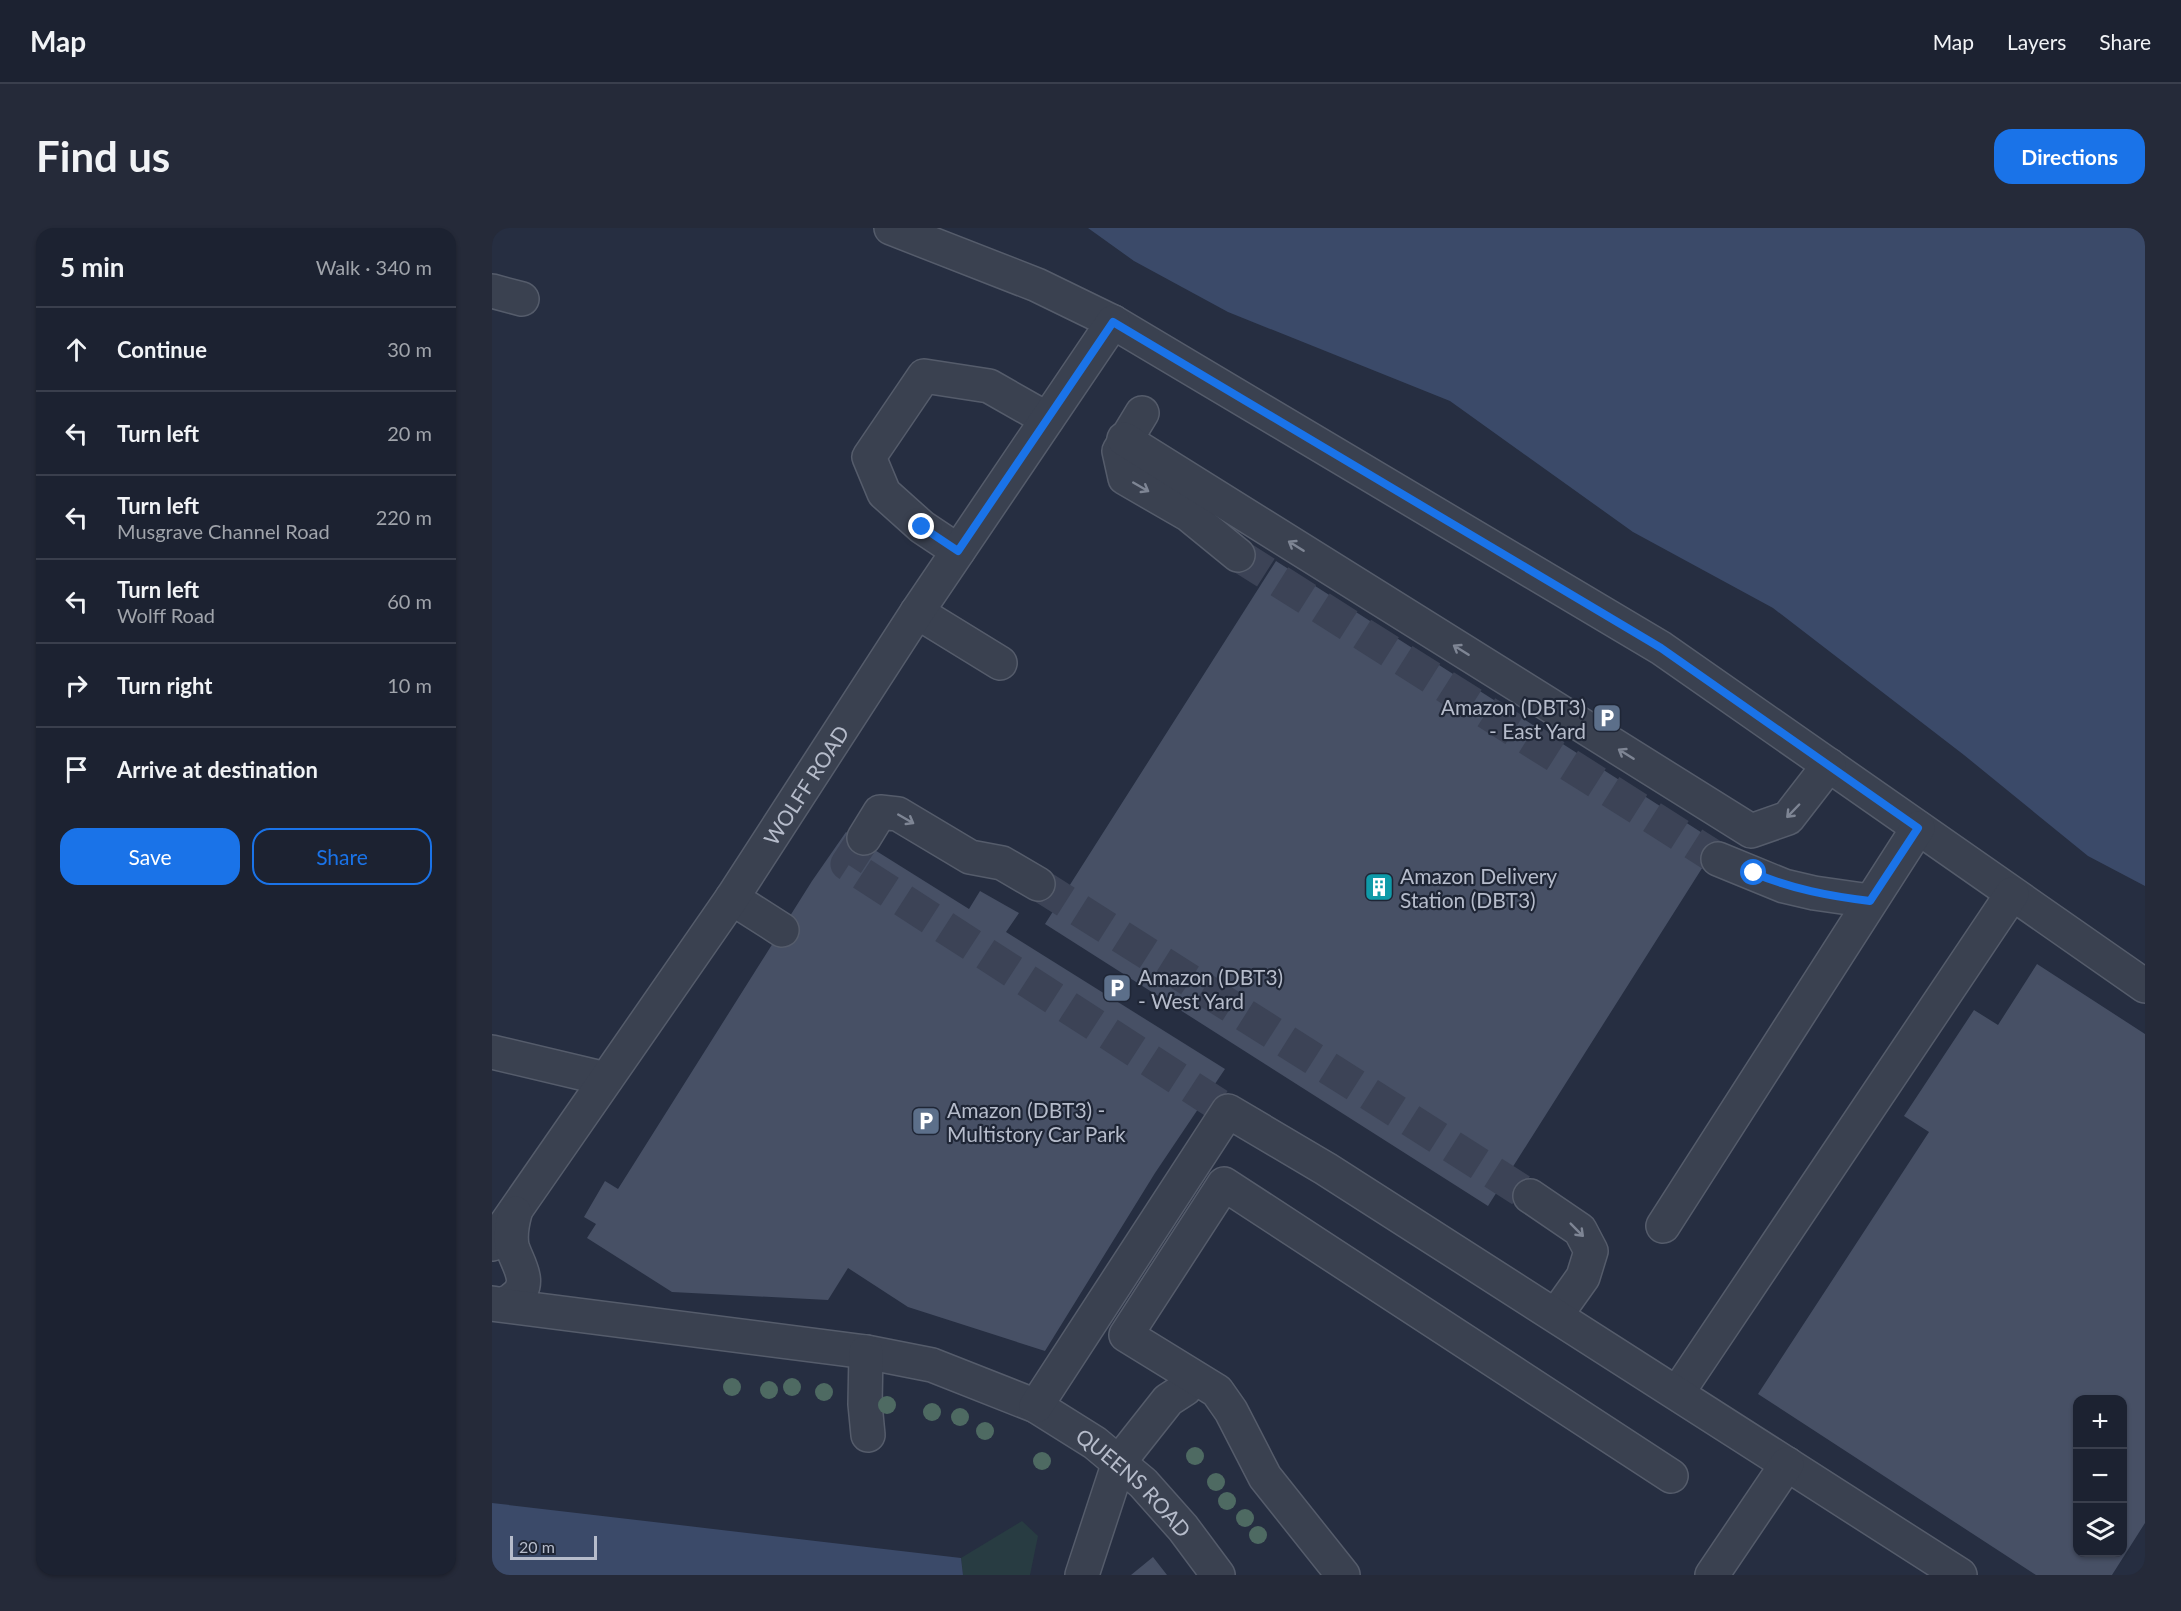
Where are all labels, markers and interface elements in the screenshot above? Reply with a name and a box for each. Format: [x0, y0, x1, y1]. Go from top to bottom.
text: Map [30, 24, 86, 58]
text: Map [1933, 29, 1974, 54]
text: Layers [2007, 29, 2066, 54]
text: Share [2099, 29, 2151, 54]
button: Directions [1994, 129, 2145, 184]
text: Find us [36, 131, 170, 181]
text: 5 min [60, 251, 124, 283]
text: Walk · 340 m [316, 255, 432, 279]
icon: ahead [60, 333, 93, 366]
text: Continue [117, 336, 207, 363]
text: 30 m [387, 337, 432, 361]
icon: left [60, 417, 93, 450]
text: Turn left [117, 420, 199, 447]
text: 20 m [387, 421, 432, 445]
one-way arrow [1132, 481, 1149, 493]
text: Turn left [117, 492, 199, 519]
icon: left [60, 501, 93, 534]
text: 220 m [376, 505, 432, 529]
route end [908, 513, 934, 539]
text: Musgrave Channel Road [117, 519, 330, 543]
one-way arrow [1288, 539, 1305, 551]
text: Turn left [117, 576, 199, 603]
icon: left [60, 585, 93, 618]
text: 60 m [387, 589, 432, 613]
text: Wolff Road [117, 603, 215, 627]
one-way arrow [1453, 643, 1470, 655]
icon: right [60, 669, 93, 702]
text: Turn right [117, 672, 212, 699]
text: 10 m [387, 673, 432, 697]
place label: Amazon (DBT3) - East Yard [1441, 694, 1586, 743]
parking icon: Amazon (DBT3) - East Yard [1591, 702, 1623, 734]
street label: WOLFF ROAD [757, 720, 853, 849]
one-way arrow [1618, 747, 1635, 759]
icon: arrive [60, 753, 93, 786]
text: Arrive at destination [117, 756, 318, 783]
one-way arrow [1786, 804, 1800, 819]
one-way arrow [897, 814, 914, 826]
button: Save [60, 828, 240, 885]
button: Share [252, 828, 432, 885]
route start [1740, 859, 1766, 885]
place label: Amazon Delivery Station (DBT3) [1400, 863, 1557, 912]
building icon: Amazon Delivery Station (DBT3) [1363, 871, 1395, 903]
place label: Amazon (DBT3) - West Yard [1138, 964, 1283, 1013]
parking icon: Amazon (DBT3) - West Yard [1101, 972, 1133, 1004]
place label: Amazon (DBT3) - Multistory Car Park [947, 1097, 1126, 1146]
parking icon: Amazon (DBT3) - Multistory Car Park [910, 1105, 942, 1137]
one-way arrow [1569, 1222, 1584, 1237]
map controls [2073, 1395, 2127, 1557]
button: + [2073, 1395, 2127, 1449]
street label: QUEENS ROAD [1072, 1422, 1197, 1542]
button: − [2073, 1449, 2127, 1503]
button: layers [2073, 1503, 2127, 1557]
scale bar [510, 1533, 597, 1560]
text: 20 m [519, 1537, 555, 1556]

